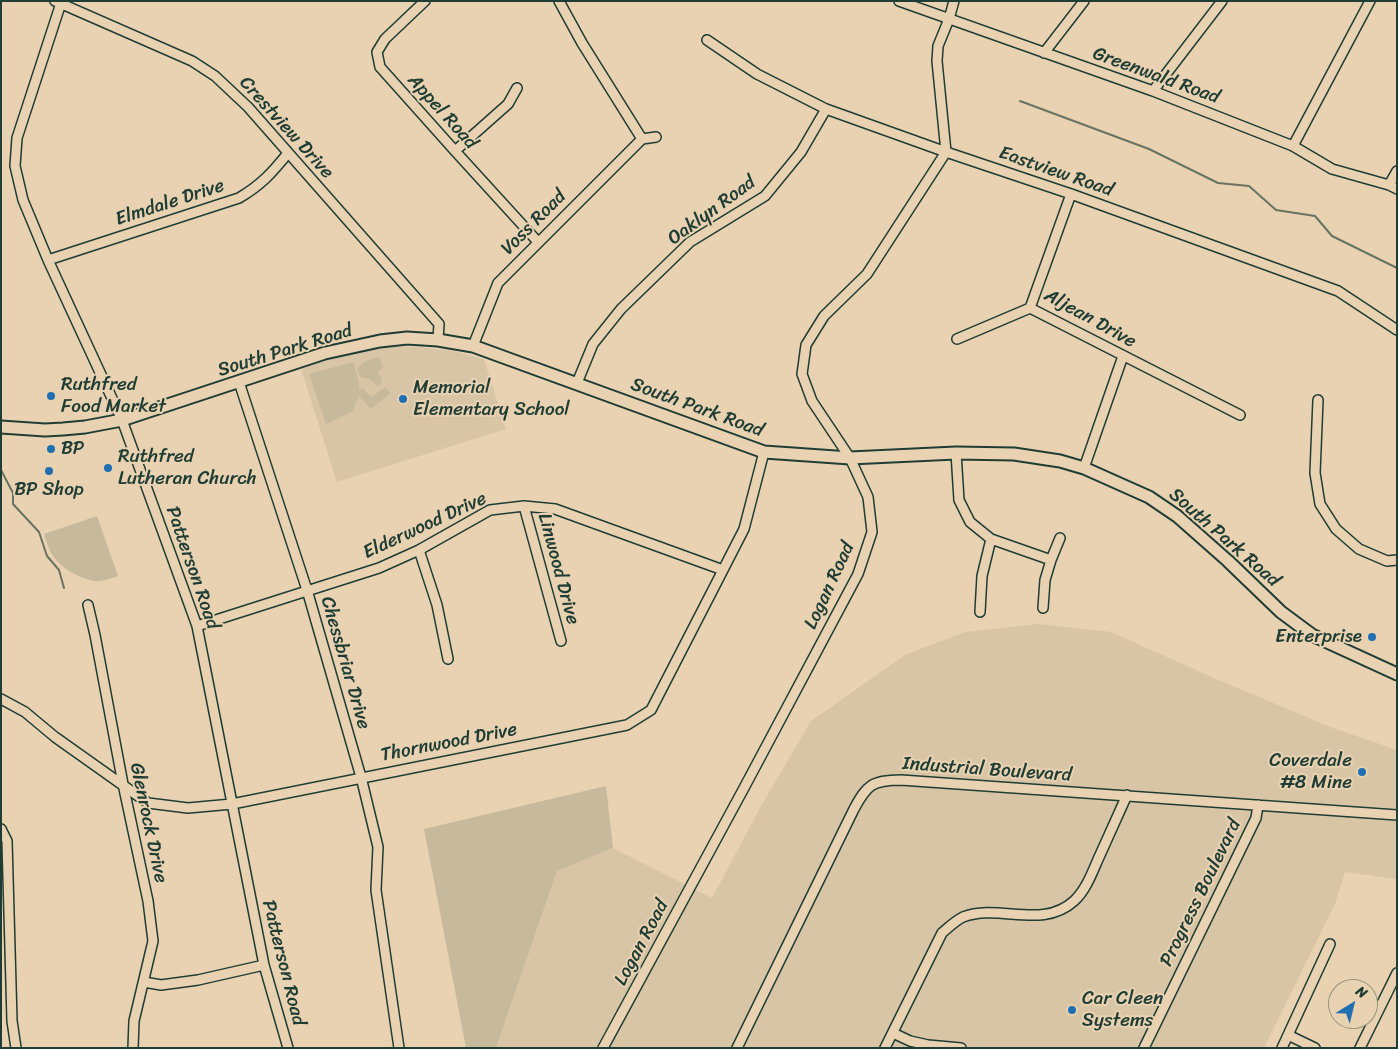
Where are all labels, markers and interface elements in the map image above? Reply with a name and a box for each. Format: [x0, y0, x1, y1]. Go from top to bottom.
street label: Greenwald Road [1090, 43, 1222, 109]
street label: Appel Road [402, 70, 482, 154]
street label: Crestview Drive [234, 72, 338, 184]
street label: Eastview Road [996, 142, 1116, 202]
street label: Oaklyn Road [664, 172, 760, 250]
street label: Elmdale Drive [113, 175, 227, 231]
street label: Voss Road [497, 186, 571, 260]
street label: Aljean Drive [1040, 284, 1140, 354]
street label: South Park Road [215, 320, 355, 382]
street label: South Park Road [628, 373, 766, 443]
place label: Ruthfred Food Market [61, 374, 166, 418]
place label: Memorial Elementary School [413, 377, 570, 421]
marker: Ruthfred Food Market [45, 390, 57, 402]
marker: Memorial Elementary School [397, 393, 409, 405]
place label: BP [61, 438, 84, 460]
marker: BP [45, 443, 57, 455]
place label: Ruthfred Lutheran Church [118, 446, 257, 490]
marker: Ruthfred Lutheran Church [102, 462, 114, 474]
marker: BP Shop [43, 465, 55, 477]
place label: BP Shop [14, 479, 84, 501]
street label: South Park Road [1164, 484, 1284, 592]
street label: Elderwood Drive [360, 487, 490, 565]
street label: Patterson Road [160, 504, 224, 632]
street label: Linwood Drive [532, 511, 584, 627]
street label: Logan Road [800, 539, 860, 633]
street label: Chessbriar Drive [315, 594, 375, 732]
place label: Enterprise [1275, 626, 1362, 648]
marker: Enterprise [1366, 631, 1378, 643]
street label: Thornwood Drive [379, 719, 519, 767]
place label: Coverdale #8 Mine [1269, 750, 1352, 794]
street label: Industrial Boulevard [902, 753, 1072, 787]
street label: Glenrock Drive [124, 761, 172, 885]
marker: Coverdale #8 Mine [1356, 766, 1368, 778]
street label: Progress Boulevard [1155, 816, 1247, 970]
street label: Logan Road [610, 896, 674, 990]
street label: Patterson Road [256, 898, 310, 1028]
north arrow [1328, 979, 1378, 1029]
text: N [1350, 979, 1373, 1005]
place label: Car Cleen Systems [1082, 988, 1163, 1032]
marker: Car Cleen Systems [1066, 1004, 1078, 1016]

